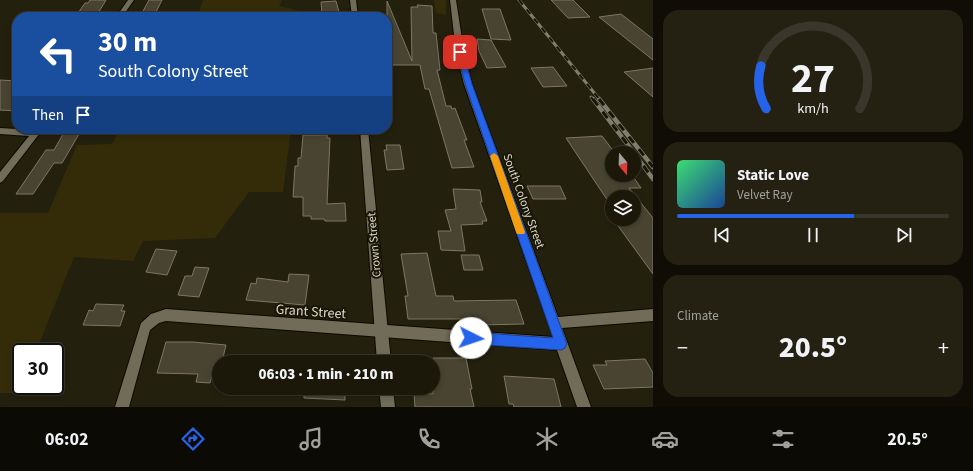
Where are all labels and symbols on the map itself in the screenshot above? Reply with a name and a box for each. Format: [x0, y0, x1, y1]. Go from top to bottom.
pin [443, 35, 477, 69]
north arrow [605, 146, 641, 182]
street label: South Colony Street [498, 151, 549, 251]
street label: Crown Street [363, 212, 386, 278]
street label: Grant Street [275, 300, 347, 324]
position arrow [450, 317, 492, 359]
speed limit sign: 30 [12, 343, 64, 395]

